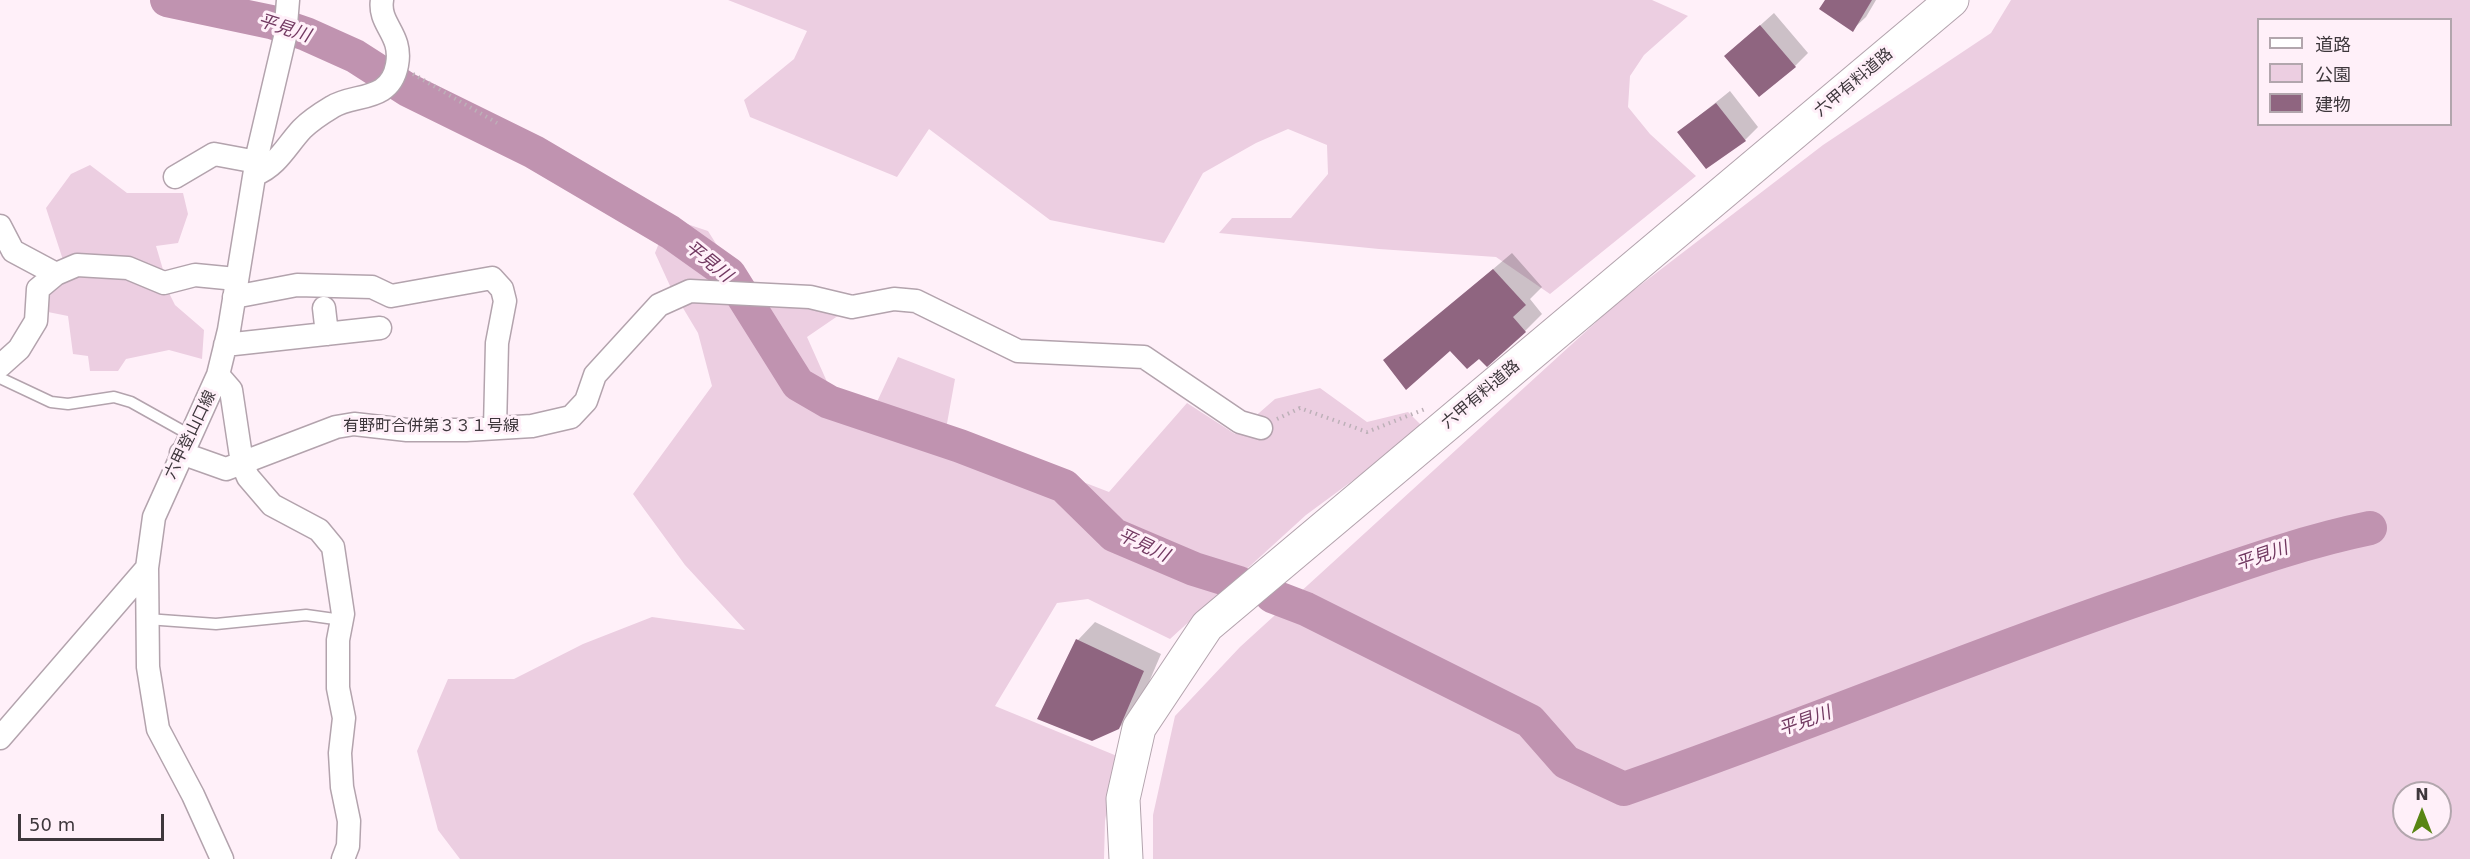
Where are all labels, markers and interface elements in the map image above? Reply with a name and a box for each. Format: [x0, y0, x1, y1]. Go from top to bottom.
water label: 平見川 [255, 10, 313, 48]
legend [2257, 18, 2452, 126]
text: 道路 [2315, 34, 2351, 55]
street label: 六甲有料道路 [1811, 45, 1897, 121]
text: 公園 [2315, 64, 2351, 85]
text: 建物 [2315, 94, 2351, 115]
water label: 平見川 [680, 237, 736, 287]
street label: 六甲有料道路 [1438, 357, 1524, 433]
street label: 六甲登山口線 [161, 388, 221, 482]
street label: 有野町合併第３３１号線 [343, 417, 519, 437]
water label: 平見川 [1114, 525, 1172, 567]
water label: 平見川 [2233, 538, 2291, 576]
water label: 平見川 [1776, 703, 1834, 741]
north arrow [2392, 781, 2452, 841]
text: N [2415, 785, 2429, 804]
scale bar [21, 802, 166, 840]
text: 50 m [29, 814, 75, 835]

